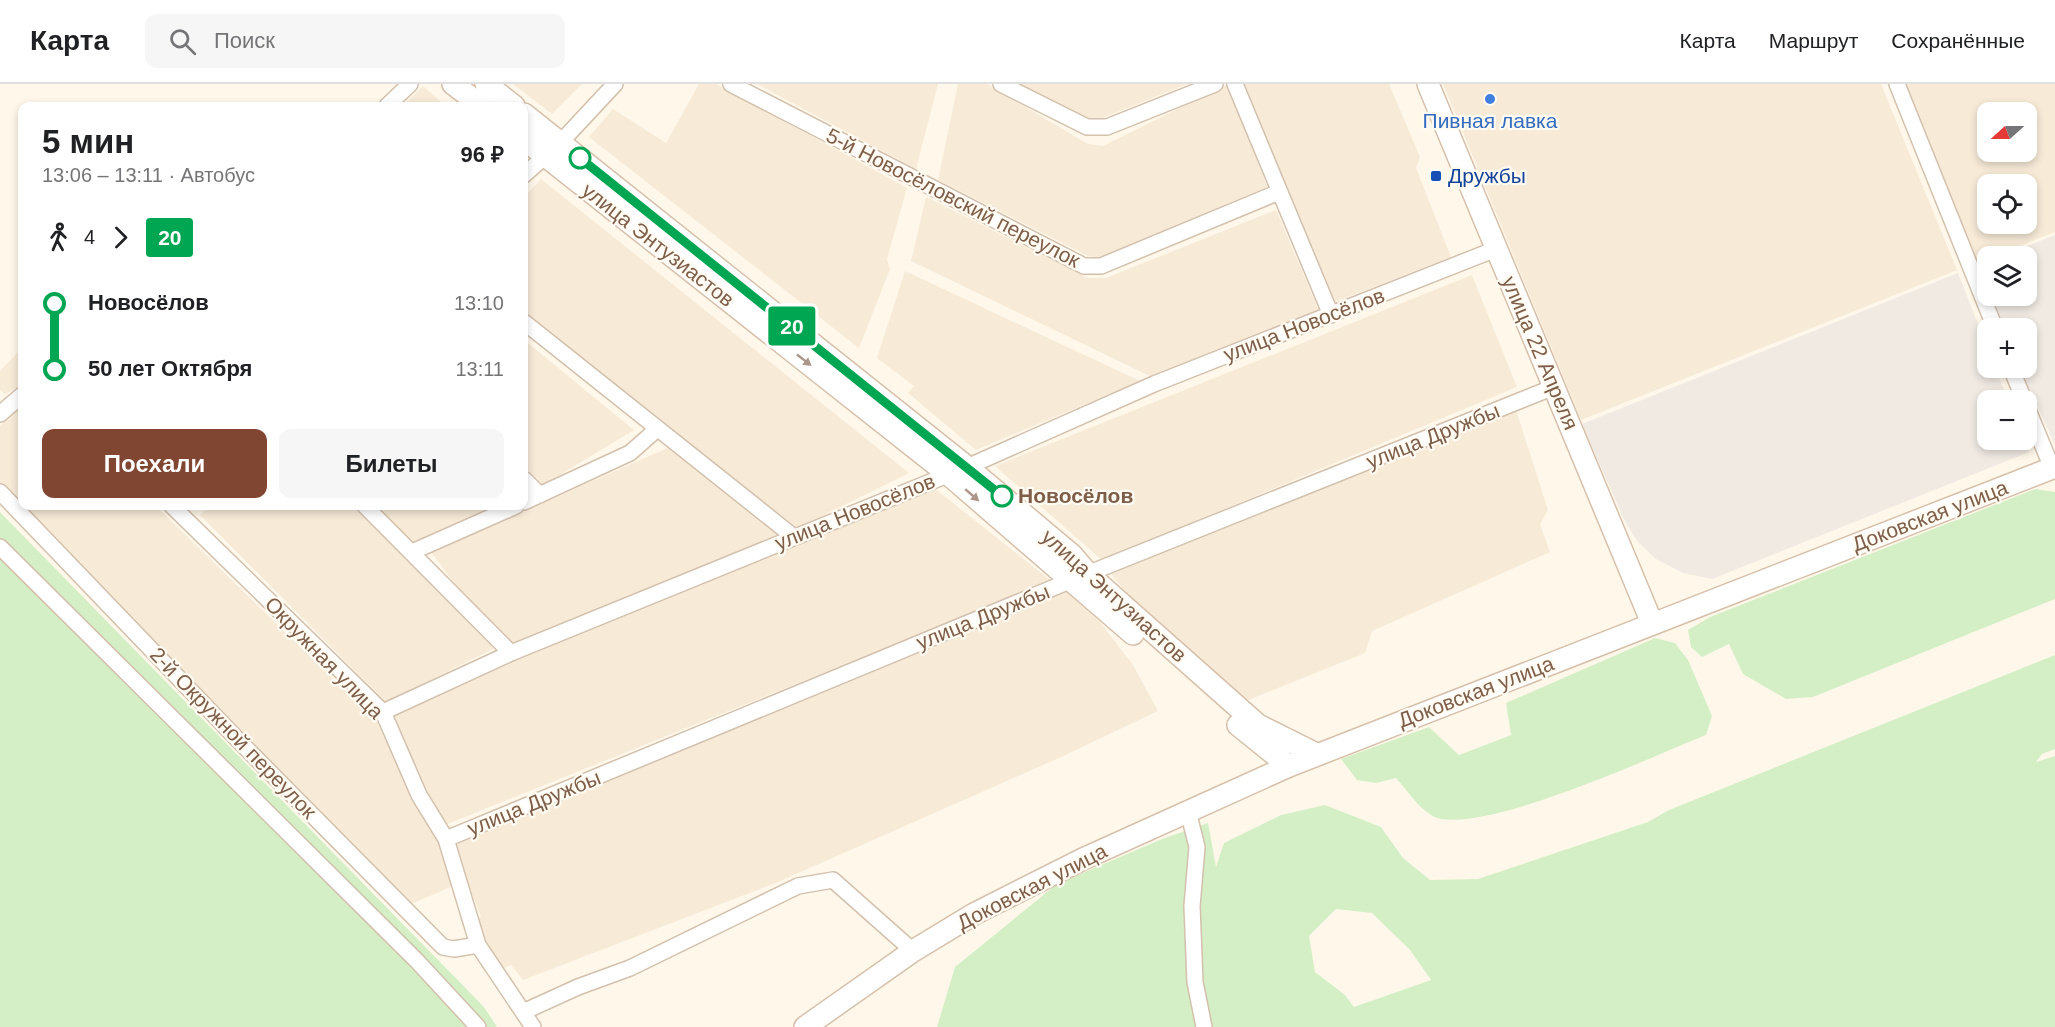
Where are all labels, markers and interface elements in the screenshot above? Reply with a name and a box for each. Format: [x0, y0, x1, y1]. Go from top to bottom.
search box [145, 14, 565, 68]
text: Карта [30, 25, 109, 56]
icon: search [166, 25, 199, 58]
text: Поиск [214, 28, 275, 53]
text: Карта [1680, 29, 1736, 52]
text: Маршрут [1769, 29, 1858, 52]
text: Сохранённые [1891, 29, 2025, 52]
marker: Пивная лавка [1483, 92, 1497, 106]
north arrow [1977, 102, 2037, 162]
map controls [1977, 102, 2037, 450]
place label: Пивная лавка [1423, 109, 1558, 132]
text: 5 мин [42, 123, 134, 160]
street label: 5-й Новосёловский переулок [823, 123, 1085, 272]
text: 96 ₽ [461, 142, 504, 167]
unlabelled marker [569, 147, 591, 169]
text: 13:06 – 13:11 · Автобус [42, 164, 255, 186]
place label: Дружбы [1448, 164, 1526, 187]
marker: Дружбы [1429, 169, 1443, 183]
button: locate [1977, 174, 2037, 234]
street label: улица Энтузиастов [578, 178, 739, 311]
icon: walk [42, 221, 75, 254]
icon: forward [104, 221, 137, 254]
text: 4 [84, 226, 95, 248]
text: 20 [158, 226, 181, 249]
button: layers [1977, 246, 2037, 306]
street label: улица 22 Апреля [1498, 273, 1583, 433]
street label: улица Новосёлов [1220, 283, 1388, 366]
text: Новосёлов [88, 290, 209, 315]
text: 13:10 [454, 292, 504, 314]
line badge: 20 [765, 306, 819, 346]
text: 20 [780, 315, 804, 338]
button: + [1977, 318, 2037, 378]
one-way arrow [796, 354, 811, 366]
text: 50 лет Октября [88, 356, 252, 381]
text: 13:11 [455, 358, 504, 380]
button: − [1977, 390, 2037, 450]
street label: улица Дружбы [1363, 398, 1503, 473]
button: Поехали [42, 429, 267, 498]
button: Билеты [279, 429, 504, 498]
street label: улица Новосёлов [771, 469, 938, 554]
street label: Доковская улица [1849, 475, 2011, 556]
place label: Новосёлов [1018, 484, 1133, 507]
marker: Новосёлов [991, 485, 1013, 507]
one-way arrow [964, 488, 979, 501]
street label: улица Энтузиастов [1037, 525, 1191, 667]
street label: улица Дружбы [913, 579, 1053, 654]
street label: Окружная улица [261, 592, 388, 723]
street label: 2-й Окружной переулок [146, 643, 322, 823]
street label: Доковская улица [1395, 651, 1557, 732]
street label: улица Дружбы [464, 765, 604, 840]
street label: Доковская улица [953, 839, 1111, 934]

